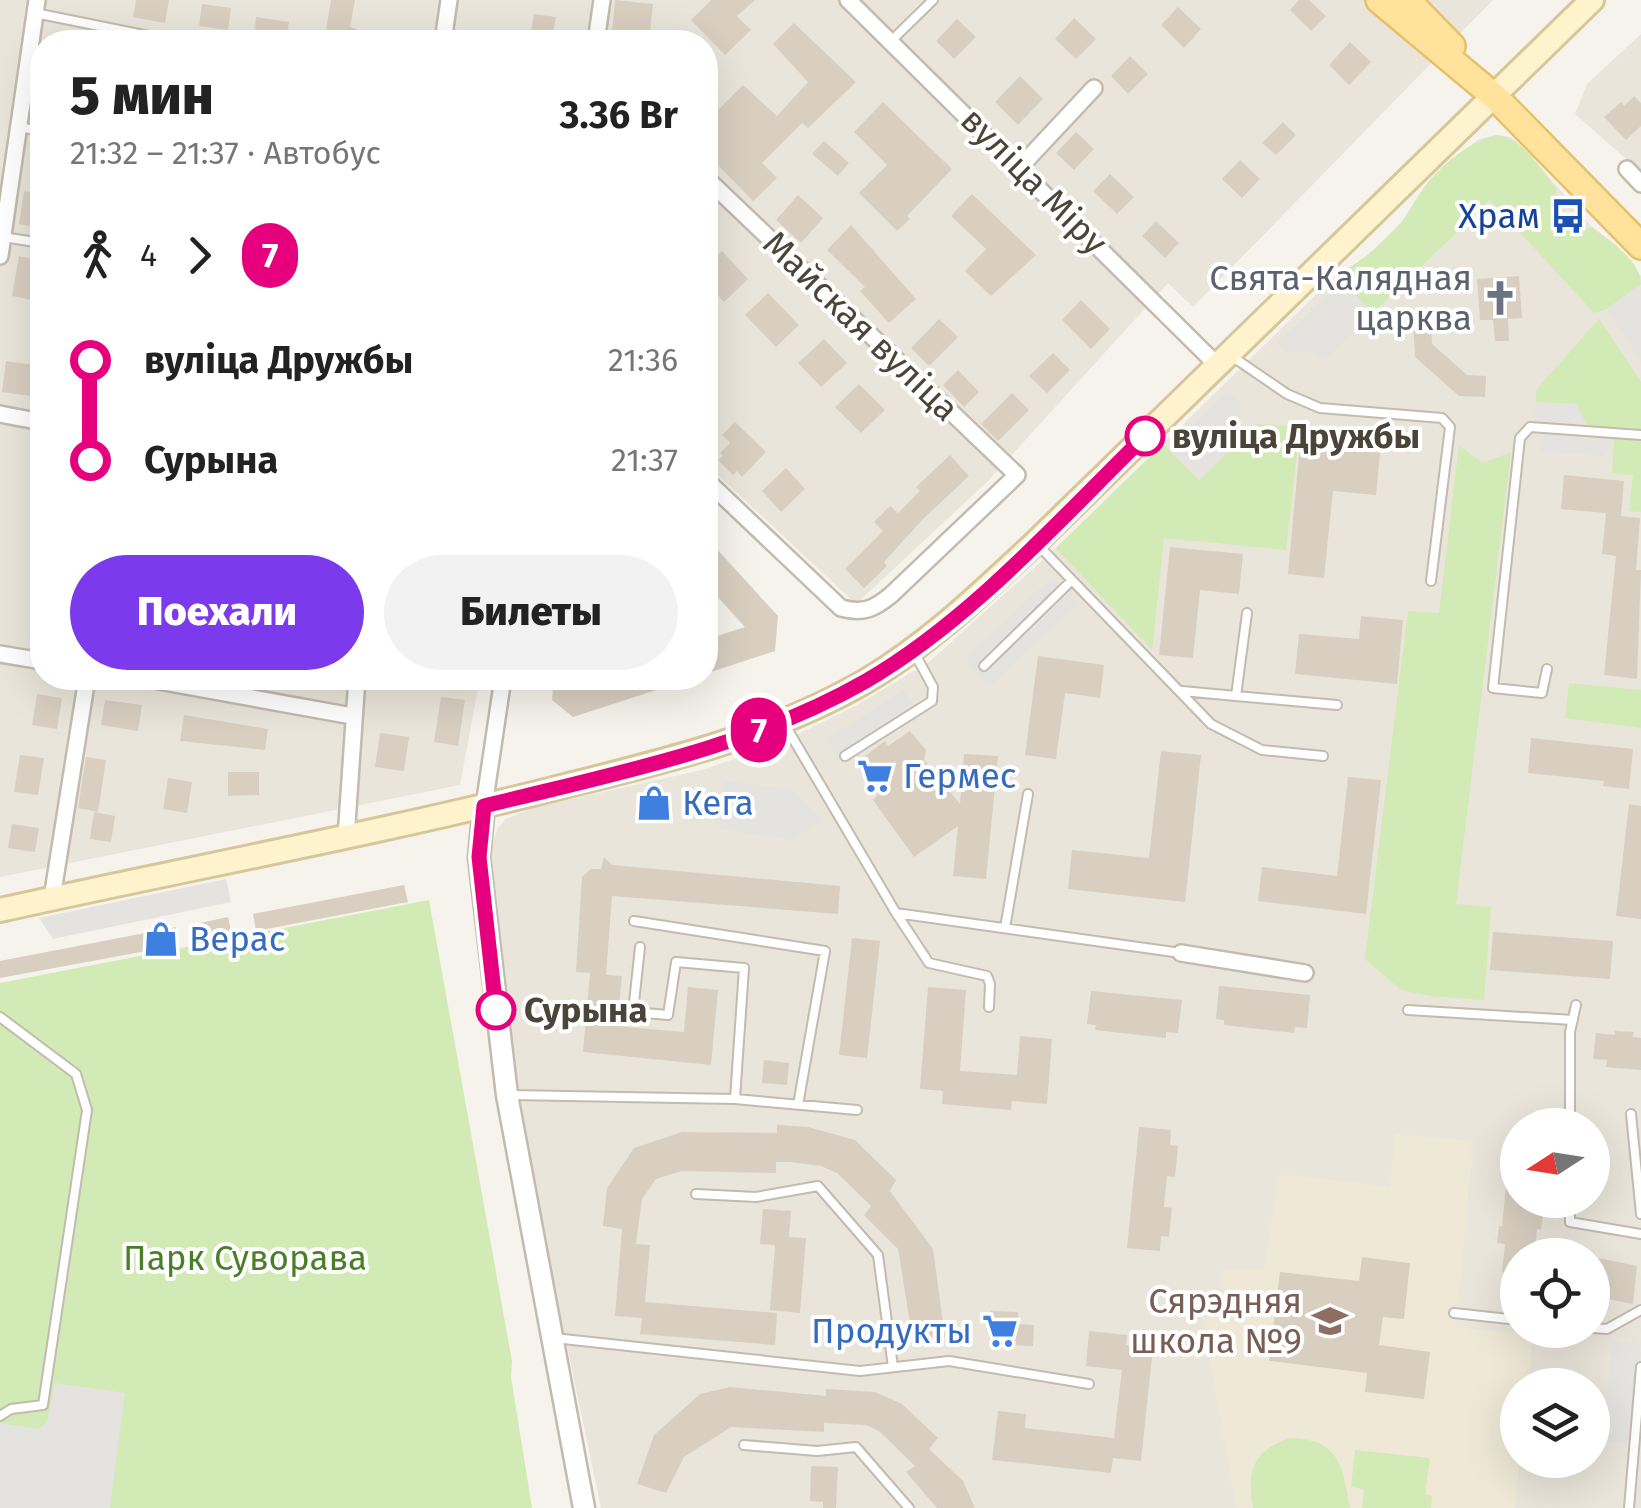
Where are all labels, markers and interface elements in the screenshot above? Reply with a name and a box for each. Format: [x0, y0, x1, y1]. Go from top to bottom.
text: 5 мин [70, 63, 214, 129]
text: 3.36 Br [560, 92, 678, 138]
street label: вуліца Міру [952, 99, 1116, 263]
text: 21:32 – 21:37 · Автобус [70, 134, 381, 172]
place label: Храм [1458, 195, 1540, 237]
bus stop icon: Храм [1549, 197, 1587, 235]
street label: Майская вуліца [755, 222, 967, 430]
icon: walk [70, 228, 125, 283]
icon: forward [172, 228, 227, 283]
text: 7 [262, 234, 278, 276]
text: 4 [140, 236, 157, 274]
place label: Свята-Калядная царква [1209, 257, 1472, 339]
church icon: Свята-Калядная царква [1481, 279, 1519, 317]
text: вуліца Дружбы [144, 337, 414, 383]
text: 21:36 [608, 341, 678, 379]
place label: вуліца Дружбы [1172, 415, 1420, 457]
marker: вуліца Дружбы [1126, 417, 1164, 455]
text: Сурына [144, 437, 278, 483]
text: 21:37 [611, 441, 678, 479]
button: Поехали [70, 555, 364, 670]
button: Билеты [384, 555, 678, 670]
line badge: 7 [726, 698, 792, 762]
text: 7 [751, 709, 767, 751]
place label: Гермес [903, 755, 1016, 797]
supermarket icon: Гермес [856, 757, 894, 795]
place label: Кега [682, 782, 754, 824]
shop icon: Кега [635, 784, 673, 822]
place label: Верас [189, 918, 286, 960]
shop icon: Верас [142, 920, 180, 958]
place label: Сурына [524, 989, 648, 1031]
marker: Сурына [477, 991, 515, 1029]
north arrow [1500, 1108, 1610, 1218]
map controls [1500, 1108, 1610, 1478]
park label: Парк Суворава [123, 1237, 367, 1279]
button: locate [1500, 1238, 1610, 1348]
place label: Сярэдняя школа №9 [1130, 1280, 1302, 1362]
school or university icon: Сярэдняя школа №9 [1311, 1302, 1349, 1340]
place label: Продукты [811, 1310, 972, 1352]
supermarket icon: Продукты [981, 1312, 1019, 1350]
button: layers [1500, 1368, 1610, 1478]

